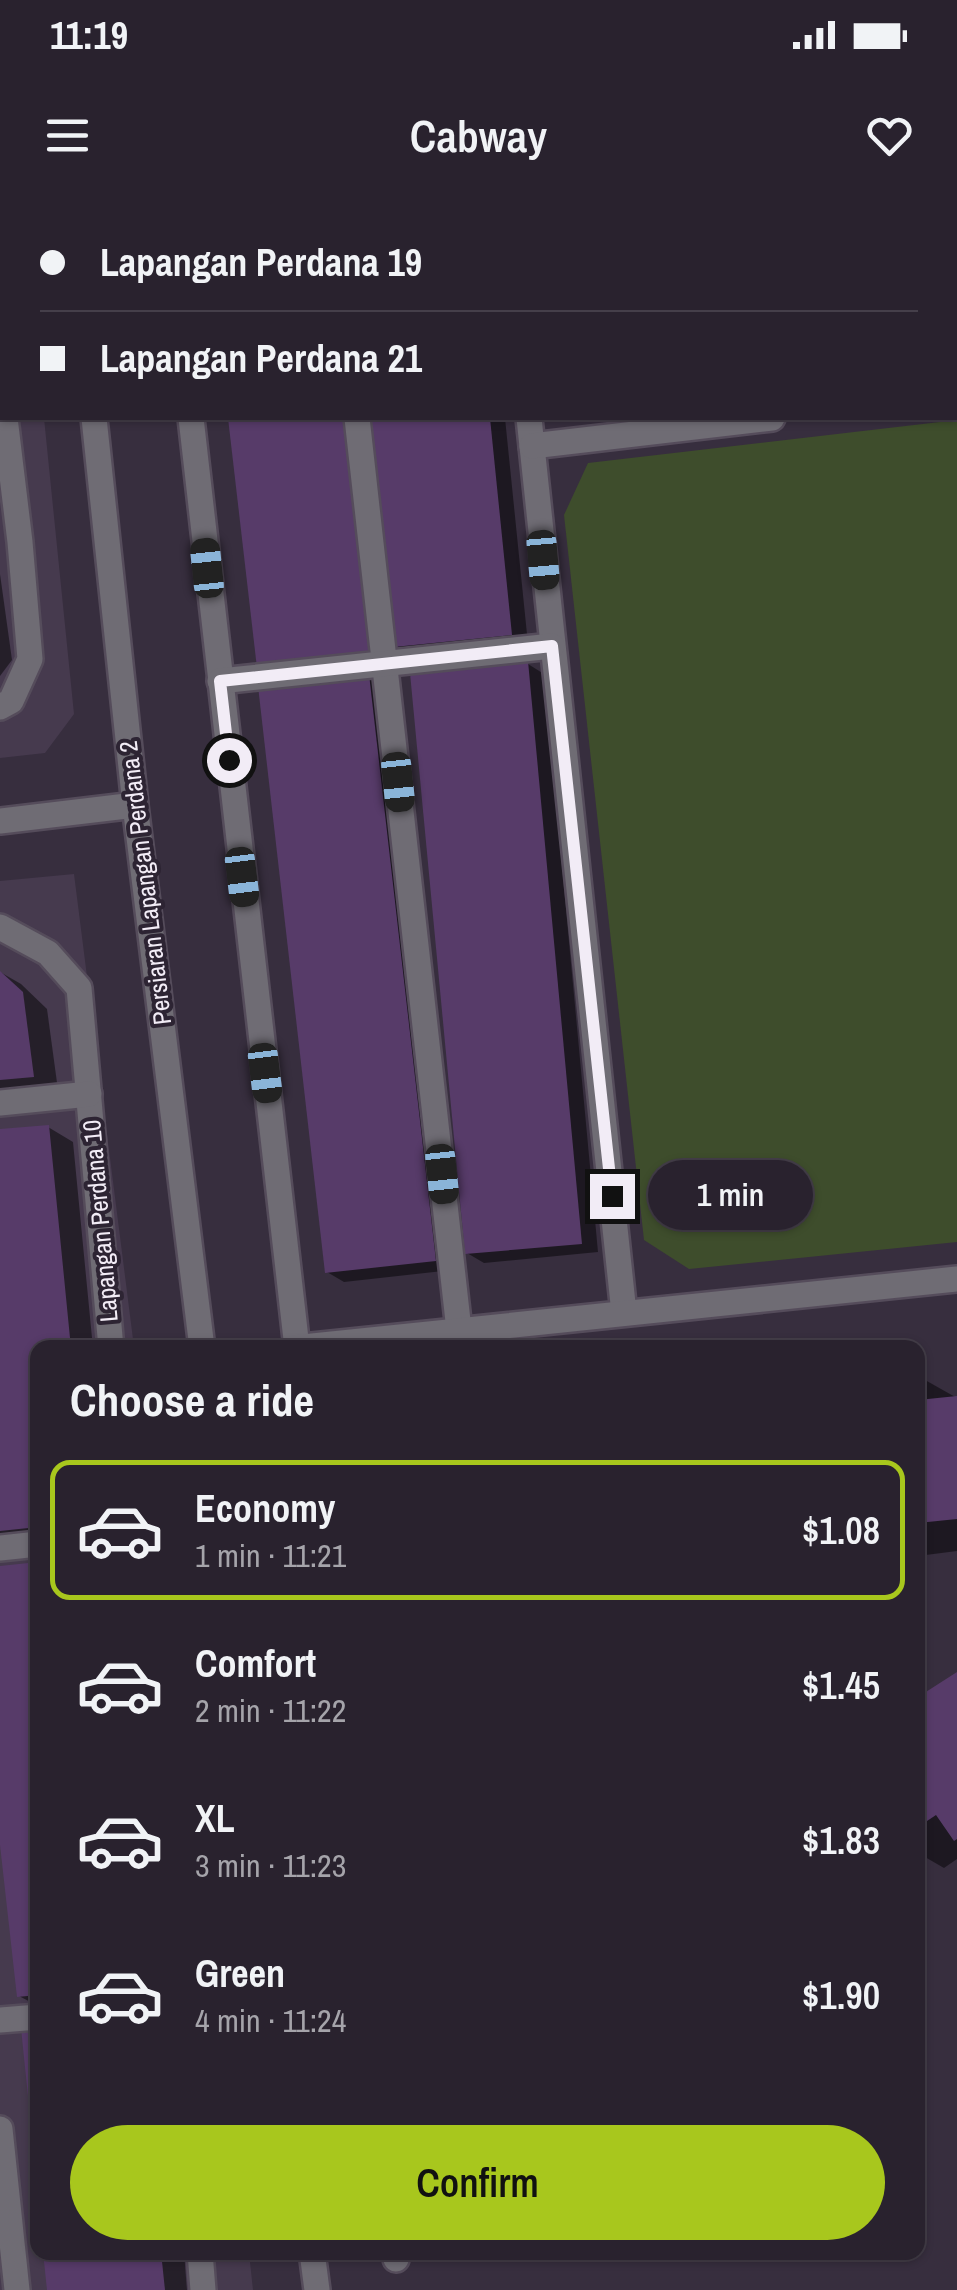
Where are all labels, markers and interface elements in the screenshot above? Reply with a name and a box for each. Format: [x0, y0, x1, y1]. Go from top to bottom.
text: 11:19 [50, 10, 128, 61]
text: Cabway [410, 105, 547, 166]
icon: menu [40, 108, 95, 163]
icon: heart [862, 108, 917, 163]
text: Lapangan Perdana 19 [100, 237, 422, 288]
text: Lapangan Perdana 21 [100, 333, 422, 384]
car [525, 529, 561, 591]
car [189, 537, 225, 599]
route start [207, 738, 252, 783]
street label: Persiaran Lapangan Perdana 2 [111, 739, 179, 1027]
car [380, 751, 416, 813]
car [223, 845, 261, 909]
car [246, 1041, 284, 1105]
street label: Lapangan Perdana 10 [74, 1118, 126, 1324]
car [424, 1143, 460, 1205]
callout: 1 min [647, 1161, 812, 1231]
text: 1 min [697, 1173, 764, 1216]
route end [590, 1174, 635, 1219]
text: Choose a ride [70, 1369, 314, 1430]
text: Economy [195, 1483, 335, 1534]
icon: car [75, 1485, 165, 1575]
text: $1.08 [802, 1505, 880, 1556]
text: 1 min · 11:21 [195, 1534, 346, 1577]
text: Comfort [195, 1638, 316, 1689]
icon: car [75, 1640, 165, 1730]
text: $1.45 [802, 1660, 880, 1711]
text: 2 min · 11:22 [195, 1689, 346, 1732]
text: XL [195, 1793, 235, 1844]
icon: car [75, 1795, 165, 1885]
text: $1.83 [802, 1815, 880, 1866]
text: 3 min · 11:23 [195, 1844, 346, 1887]
text: Green [195, 1948, 285, 1999]
icon: car [75, 1950, 165, 2040]
text: $1.90 [802, 1970, 880, 2021]
text: 4 min · 11:24 [195, 1999, 346, 2042]
button: Confirm [70, 2125, 885, 2240]

